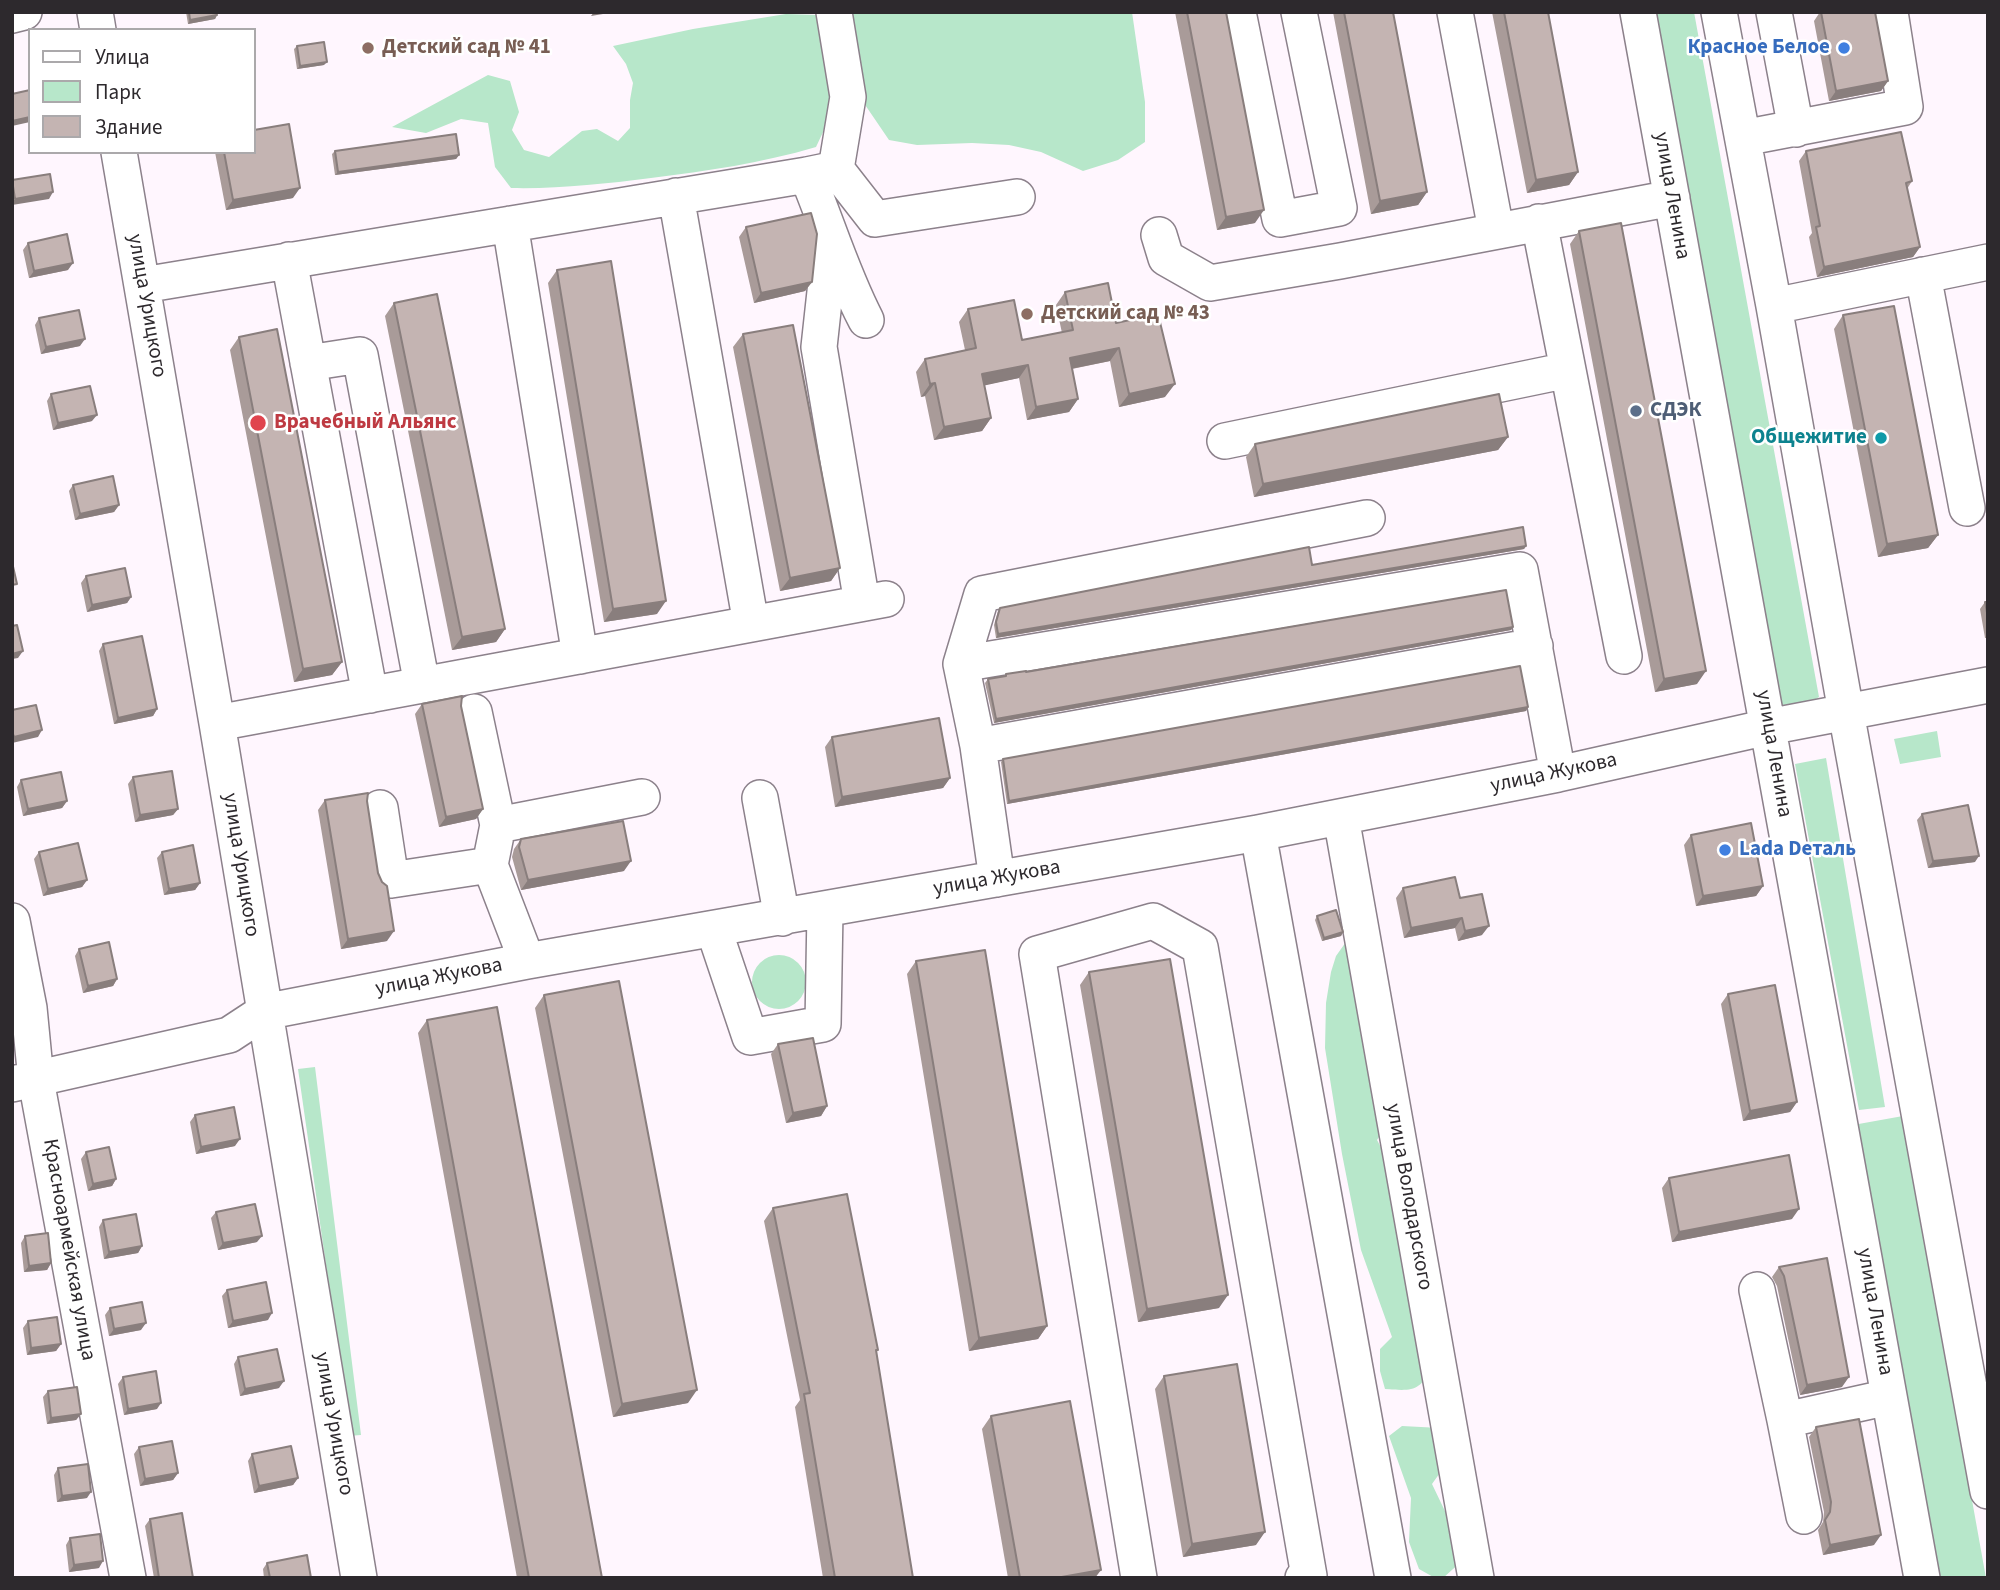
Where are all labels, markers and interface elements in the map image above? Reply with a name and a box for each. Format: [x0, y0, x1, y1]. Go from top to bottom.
legend [28, 28, 256, 154]
place label: Детский сад № 41 [382, 35, 551, 61]
place label: Красное Белое [1687, 35, 1830, 61]
marker: Детский сад № 41 [360, 40, 376, 56]
marker: Красное Белое [1836, 40, 1852, 56]
text: Улица [95, 42, 150, 72]
text: Парк [95, 77, 141, 107]
text: Здание [95, 112, 163, 142]
street label: улица Ленина [1647, 130, 1695, 262]
street label: улица Урицкого [121, 232, 171, 380]
place label: Детский сад № 43 [1041, 301, 1210, 327]
marker: Детский сад № 43 [1019, 306, 1035, 322]
place label: СДЭК [1650, 398, 1701, 424]
marker: СДЭК [1628, 403, 1644, 419]
place label: Врачебный Альянс [274, 410, 457, 436]
marker: Врачебный Альянс [248, 413, 268, 433]
place label: Общежитие [1751, 425, 1867, 451]
marker: Общежитие [1873, 430, 1889, 446]
street label: улица Ленина [1749, 688, 1797, 820]
street label: улица Жукова [1488, 748, 1620, 800]
street label: улица Урицкого [216, 791, 264, 939]
place label: Lada Dеталь [1739, 837, 1856, 863]
marker: Lada Dеталь [1717, 842, 1733, 858]
street label: улица Жукова [931, 855, 1063, 903]
street label: улица Жукова [373, 953, 505, 1003]
street label: улица Володарского [1379, 1102, 1437, 1292]
street label: Красноармейская улица [36, 1137, 100, 1363]
street label: улица Ленина [1850, 1246, 1898, 1378]
street label: улица Урицкого [308, 1350, 358, 1498]

